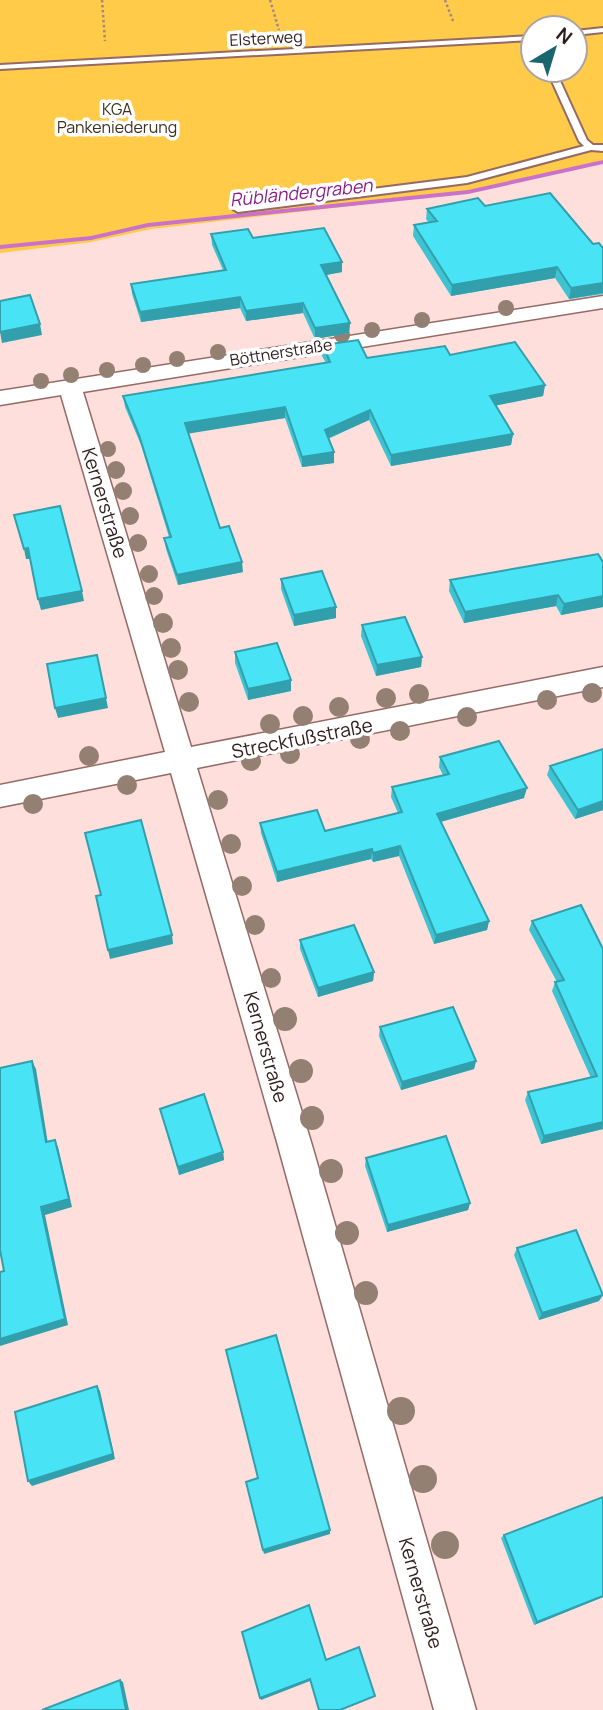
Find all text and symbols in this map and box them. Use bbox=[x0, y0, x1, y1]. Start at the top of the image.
north arrow bbox=[519, 14, 589, 84]
text: N bbox=[551, 21, 578, 50]
street label: Elsterweg bbox=[229, 25, 303, 51]
park label: KGA Pankeniederung bbox=[57, 98, 177, 138]
water label: Rübländergraben bbox=[229, 172, 375, 211]
street label: Böttnerstraße bbox=[228, 333, 334, 371]
street label: Kernerstraße bbox=[76, 445, 134, 561]
street label: Streckfußstraße bbox=[229, 712, 375, 764]
street label: Kernerstraße bbox=[238, 988, 294, 1106]
street label: Kernerstraße bbox=[393, 1534, 449, 1652]

